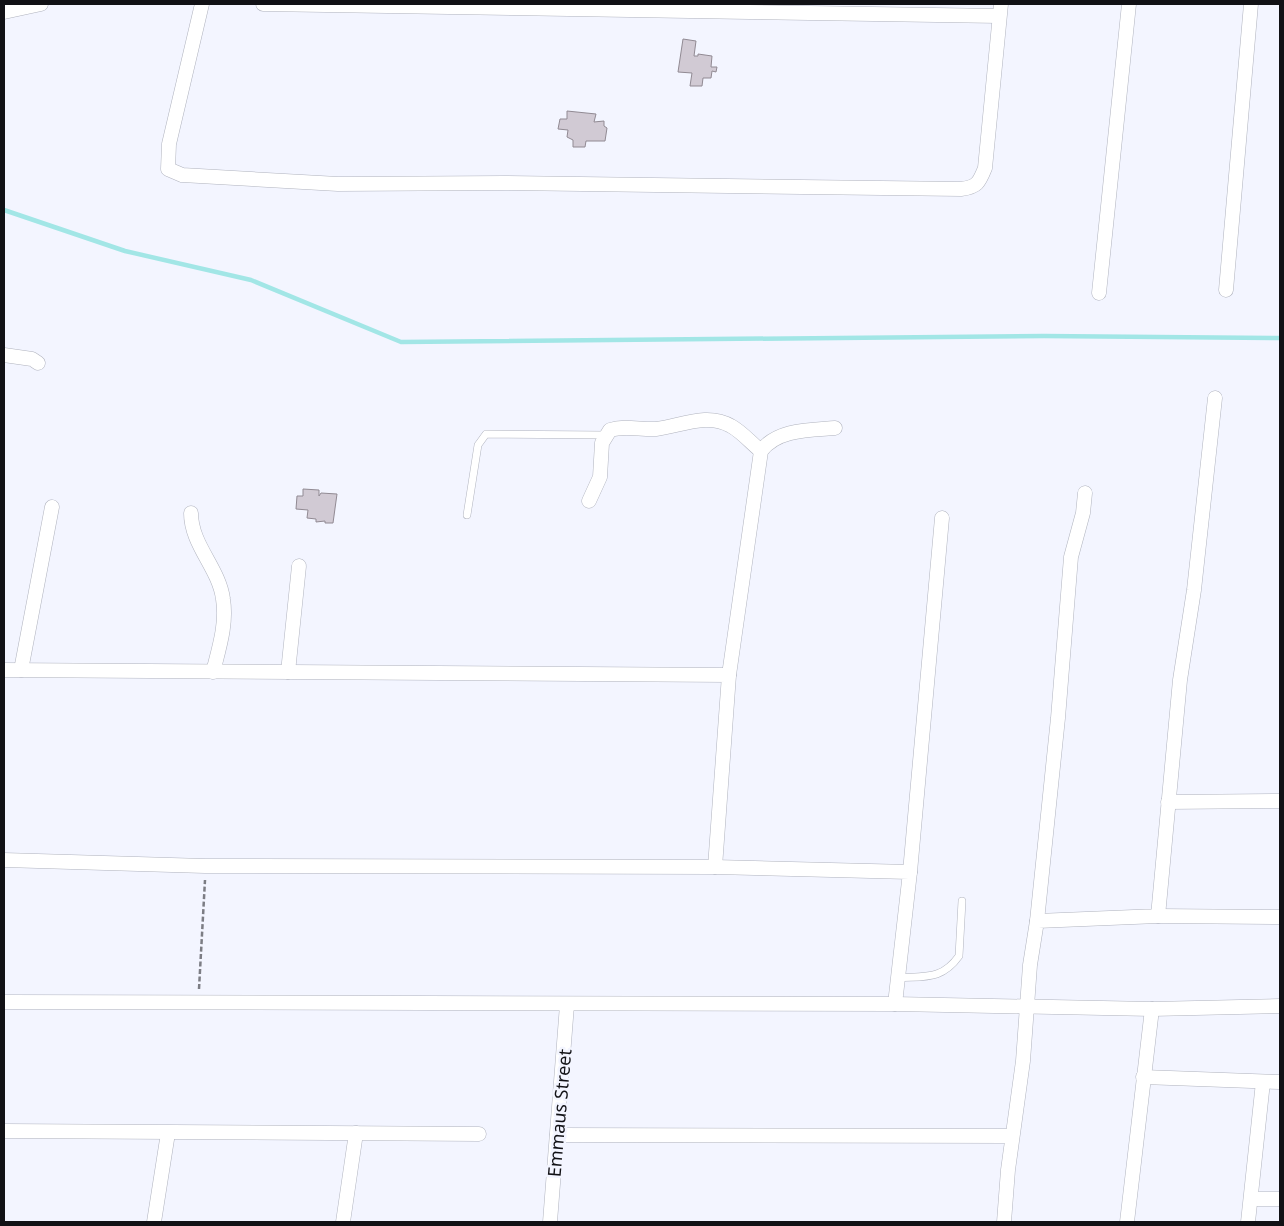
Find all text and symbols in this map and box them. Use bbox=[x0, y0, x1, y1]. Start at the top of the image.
street label: Emmaus Street bbox=[541, 1047, 577, 1178]

